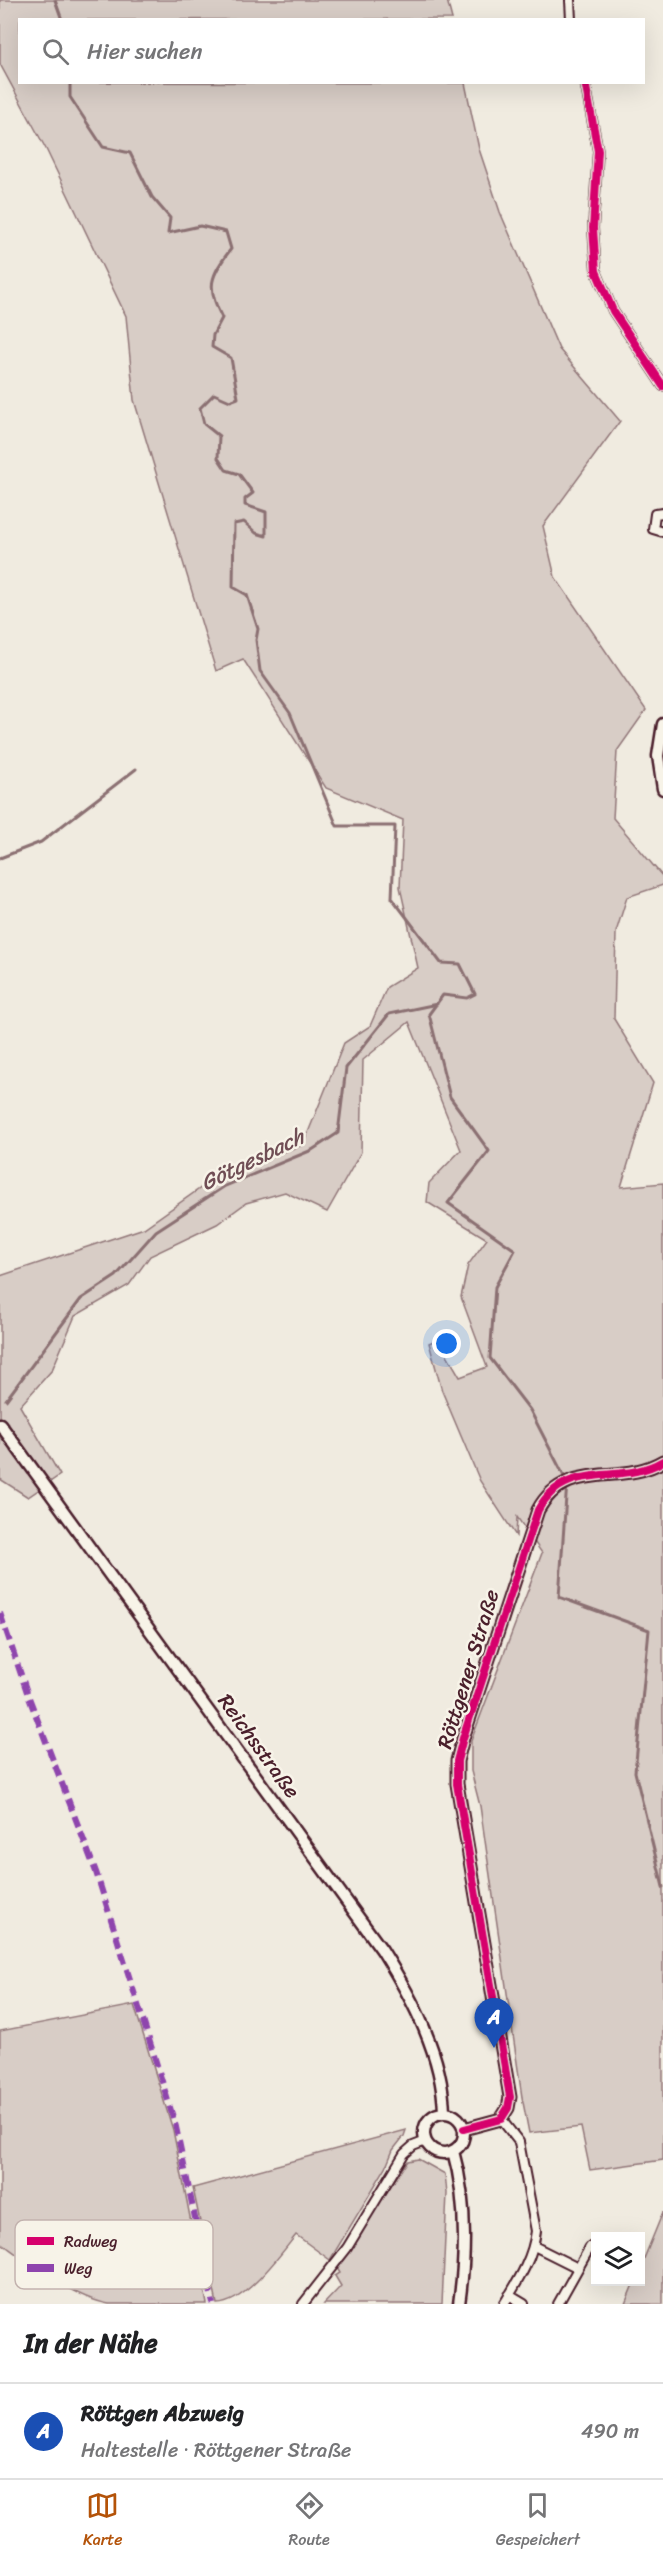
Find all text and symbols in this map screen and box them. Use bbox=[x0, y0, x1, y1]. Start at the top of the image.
search box bbox=[18, 18, 645, 84]
text: Hier suchen bbox=[87, 32, 202, 71]
icon: search bbox=[39, 35, 72, 68]
water label: Götgesbach bbox=[194, 1116, 313, 1201]
your location bbox=[432, 1329, 461, 1358]
street label: Röttgener Straße bbox=[426, 1584, 510, 1754]
street label: Reichsstraße bbox=[208, 1685, 311, 1807]
pin: A bbox=[474, 1998, 514, 2048]
legend bbox=[15, 2220, 213, 2289]
text: Radweg bbox=[64, 2227, 118, 2256]
map controls bbox=[591, 2232, 645, 2286]
button: layers bbox=[591, 2232, 645, 2286]
text: Weg bbox=[64, 2254, 93, 2283]
text: In der Nähe bbox=[24, 2320, 158, 2366]
text: Röttgen Abzweig bbox=[81, 2394, 244, 2433]
text: A bbox=[37, 2414, 50, 2449]
text: 490 m bbox=[581, 2414, 639, 2449]
text: Haltestelle · Röttgener Straße bbox=[81, 2433, 351, 2468]
tab: Karte bbox=[83, 2489, 123, 2554]
tab: Route bbox=[289, 2489, 330, 2554]
tab: Gespeichert bbox=[496, 2489, 580, 2554]

